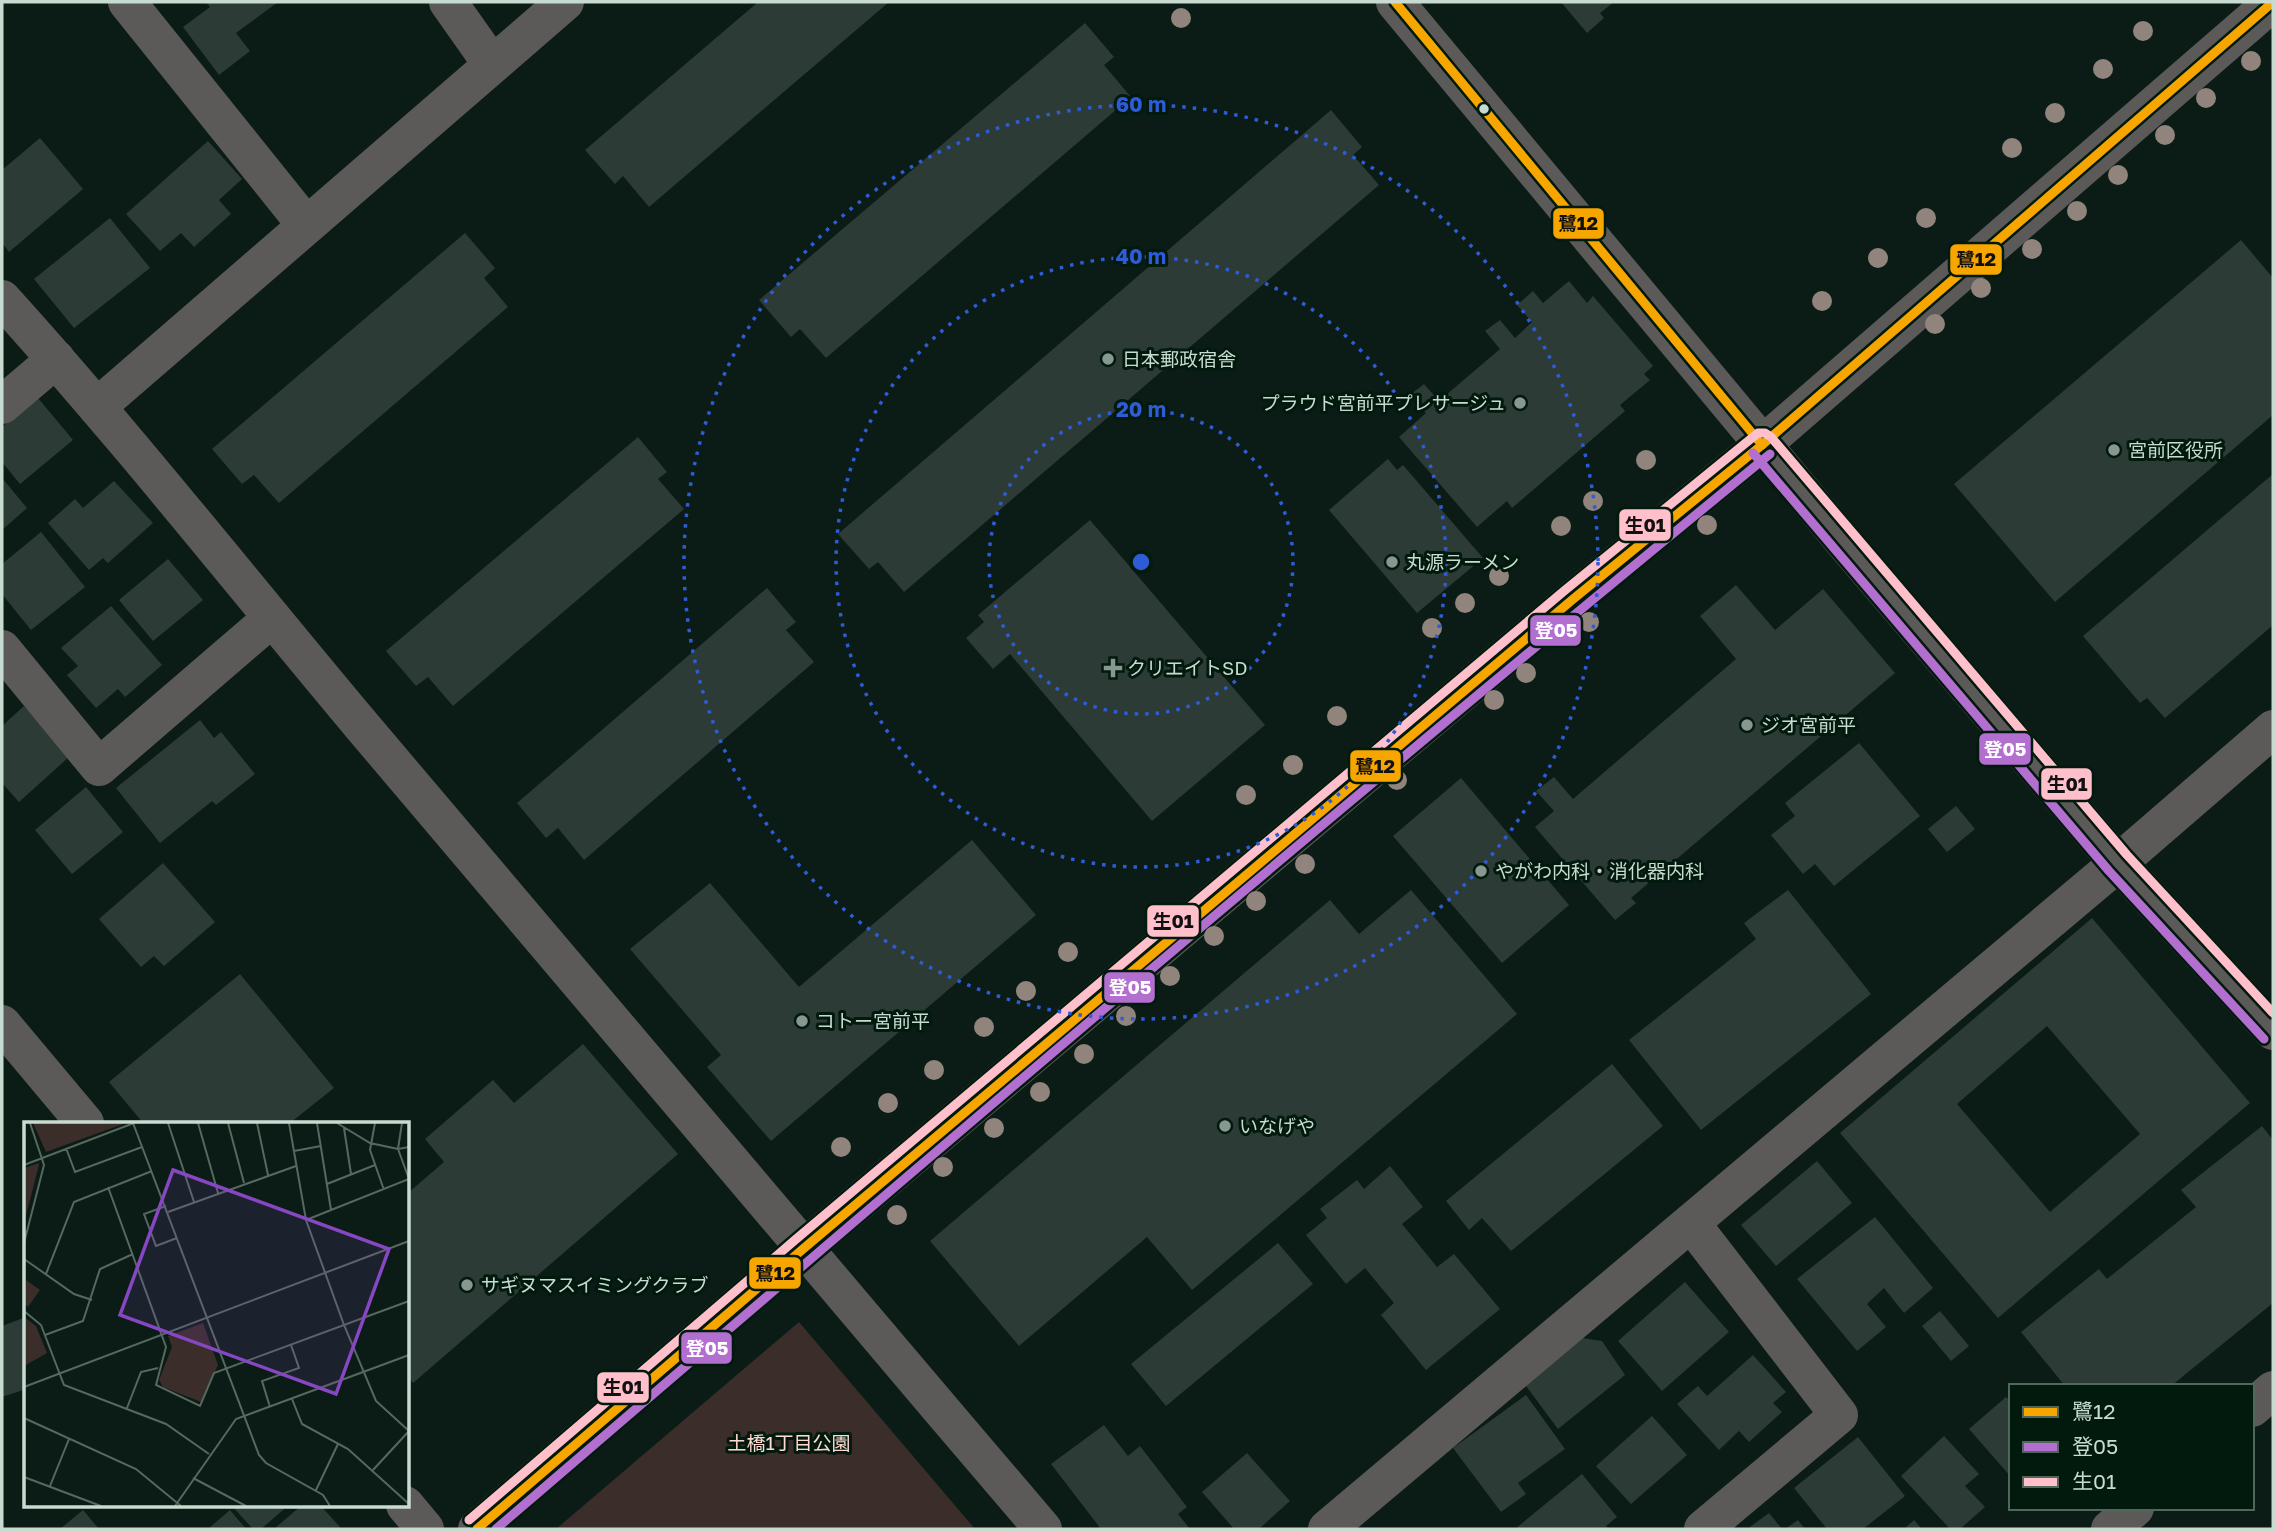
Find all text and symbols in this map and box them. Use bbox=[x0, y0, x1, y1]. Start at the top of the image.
text: 60 m bbox=[1116, 91, 1166, 117]
unlabelled marker bbox=[1477, 102, 1491, 116]
line badge: 鷺12 bbox=[1552, 207, 1605, 240]
text: 鷺12 bbox=[1558, 211, 1598, 234]
text: 40 m bbox=[1116, 243, 1166, 269]
line badge: 鷺12 bbox=[1949, 243, 2003, 276]
text: 鷺12 bbox=[1956, 247, 1996, 270]
place label: 日本郵政宿舎 bbox=[1122, 347, 1236, 370]
marker: 日本郵政宿舎 bbox=[1100, 351, 1116, 367]
place label: プラウド宮前平プレサージュ bbox=[1261, 391, 1506, 414]
marker: プラウド宮前平プレサージュ bbox=[1512, 395, 1528, 411]
text: 20 m bbox=[1116, 396, 1166, 422]
place label: 宮前区役所 bbox=[2128, 438, 2223, 461]
marker: 宮前区役所 bbox=[2106, 442, 2122, 458]
line badge: 生01 bbox=[1618, 508, 1672, 542]
text: 生01 bbox=[1624, 513, 1666, 536]
centre of rings bbox=[1129, 550, 1153, 574]
place label: 丸源ラーメン bbox=[1406, 550, 1519, 573]
marker: 丸源ラーメン bbox=[1384, 554, 1400, 570]
line badge: 登05 bbox=[1529, 614, 1582, 647]
text: 登05 bbox=[1535, 618, 1577, 641]
place label: クリエイトSD bbox=[1127, 656, 1247, 679]
marker: クリエイトSD bbox=[1105, 660, 1121, 676]
place label: ジオ宮前平 bbox=[1761, 713, 1856, 736]
marker: ジオ宮前平 bbox=[1739, 717, 1755, 733]
line badge: 登05 bbox=[1978, 732, 2032, 766]
text: 登05 bbox=[1984, 737, 2026, 760]
line badge: 鷺12 bbox=[1349, 749, 1402, 783]
text: 鷺12 bbox=[1355, 754, 1395, 777]
line badge: 生01 bbox=[2040, 767, 2093, 801]
text: 生01 bbox=[2046, 772, 2088, 795]
place label: やがわ内科・消化器内科 bbox=[1495, 859, 1704, 882]
marker: やがわ内科・消化器内科 bbox=[1473, 863, 1489, 879]
line badge: 生01 bbox=[1146, 904, 1200, 938]
text: 生01 bbox=[1152, 909, 1194, 932]
line badge: 登05 bbox=[1103, 971, 1156, 1004]
text: 登05 bbox=[1109, 975, 1151, 998]
place label: コトー宮前平 bbox=[816, 1009, 930, 1032]
marker: コトー宮前平 bbox=[794, 1013, 810, 1029]
place label: いなげや bbox=[1239, 1114, 1315, 1137]
marker: いなげや bbox=[1217, 1118, 1233, 1134]
inset map bbox=[24, 1122, 410, 1506]
line badge: 鷺12 bbox=[748, 1256, 802, 1290]
text: 鷺12 bbox=[755, 1261, 795, 1284]
place label: サギヌマスイミングクラブ bbox=[481, 1273, 709, 1296]
marker: サギヌマスイミングクラブ bbox=[459, 1277, 475, 1293]
line badge: 登05 bbox=[680, 1331, 733, 1365]
text: 登05 bbox=[686, 1336, 728, 1359]
line badge: 生01 bbox=[596, 1371, 650, 1404]
text: 生01 bbox=[602, 1375, 644, 1398]
legend bbox=[2009, 1384, 2254, 1510]
text: 鷺12 bbox=[2072, 1398, 2115, 1424]
park label: 土橋1丁目公園 bbox=[727, 1431, 851, 1454]
text: 登05 bbox=[2072, 1433, 2118, 1459]
text: 生01 bbox=[2072, 1468, 2116, 1494]

